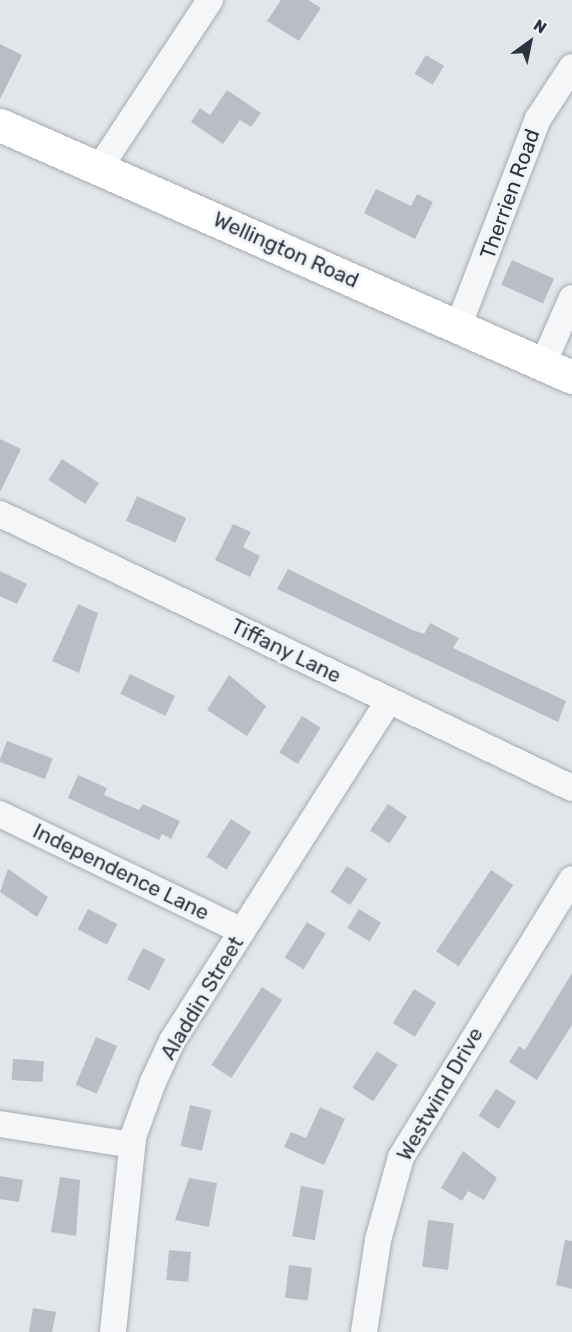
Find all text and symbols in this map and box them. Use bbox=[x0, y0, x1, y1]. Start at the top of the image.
north arrow bbox=[500, 12, 560, 72]
text: N bbox=[530, 15, 550, 38]
street label: Therrien Road bbox=[475, 125, 545, 263]
street label: Wellington Road bbox=[209, 207, 363, 293]
street label: Tiffany Lane bbox=[226, 613, 346, 689]
street label: Independence Lane bbox=[29, 818, 213, 926]
street label: Aladdin Street bbox=[155, 932, 249, 1064]
street label: Westwind Drive bbox=[392, 1023, 488, 1165]

